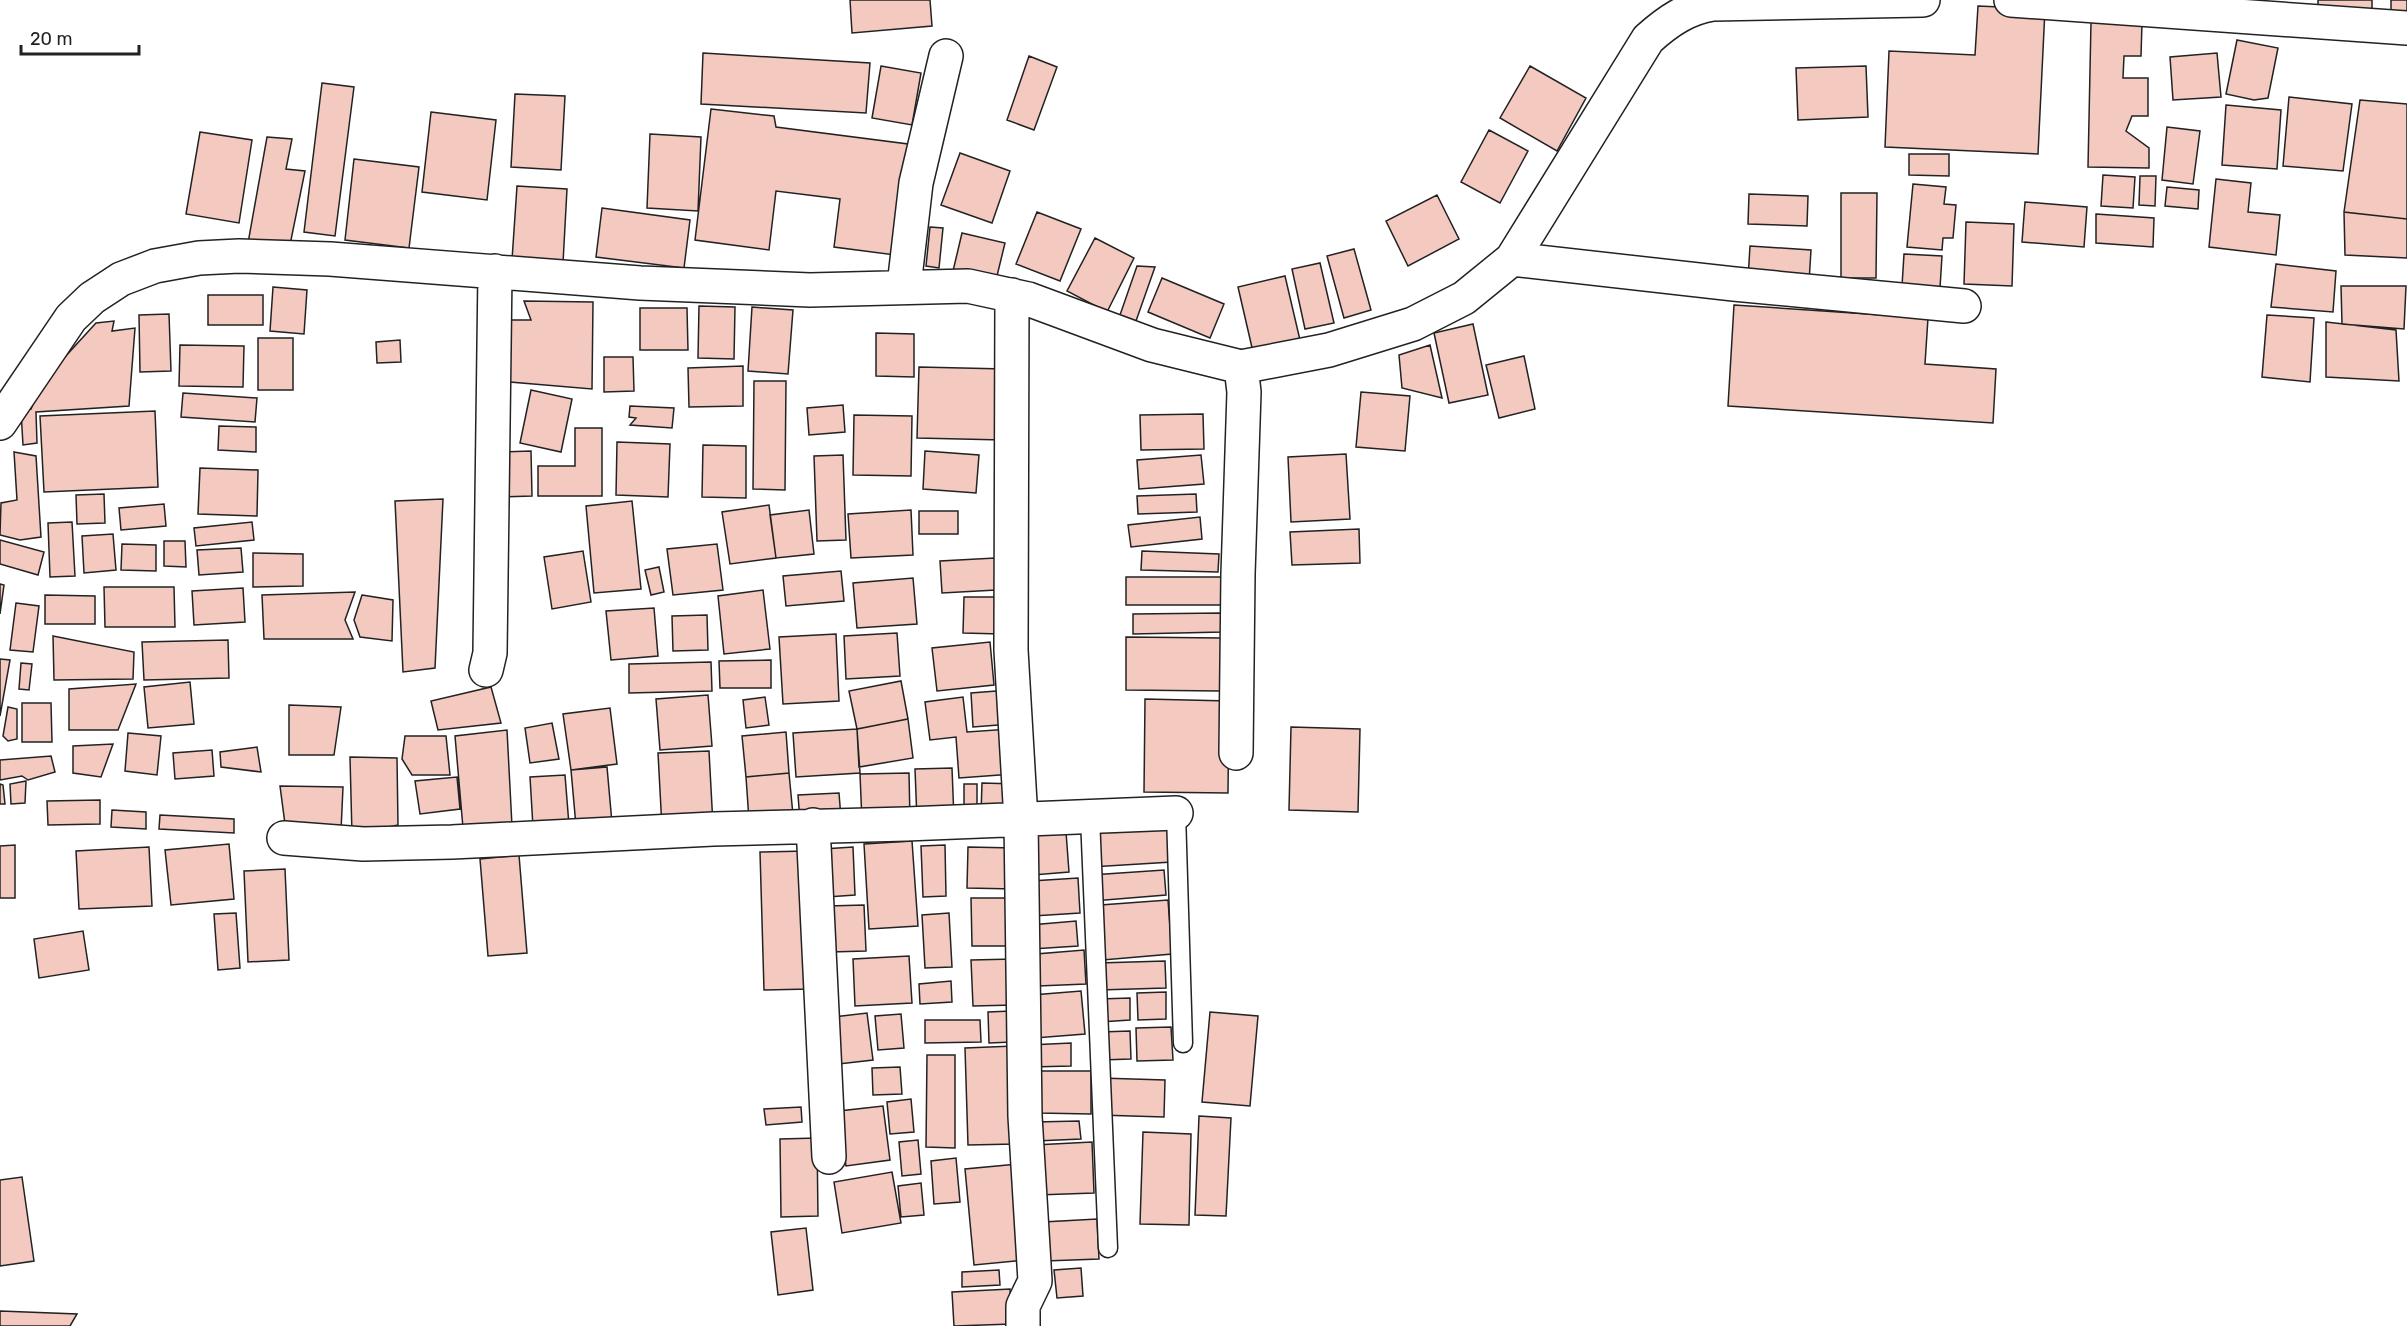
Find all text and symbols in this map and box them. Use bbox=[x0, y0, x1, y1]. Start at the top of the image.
scale bar bbox=[21, 18, 140, 56]
text: 20 m bbox=[30, 28, 72, 50]

